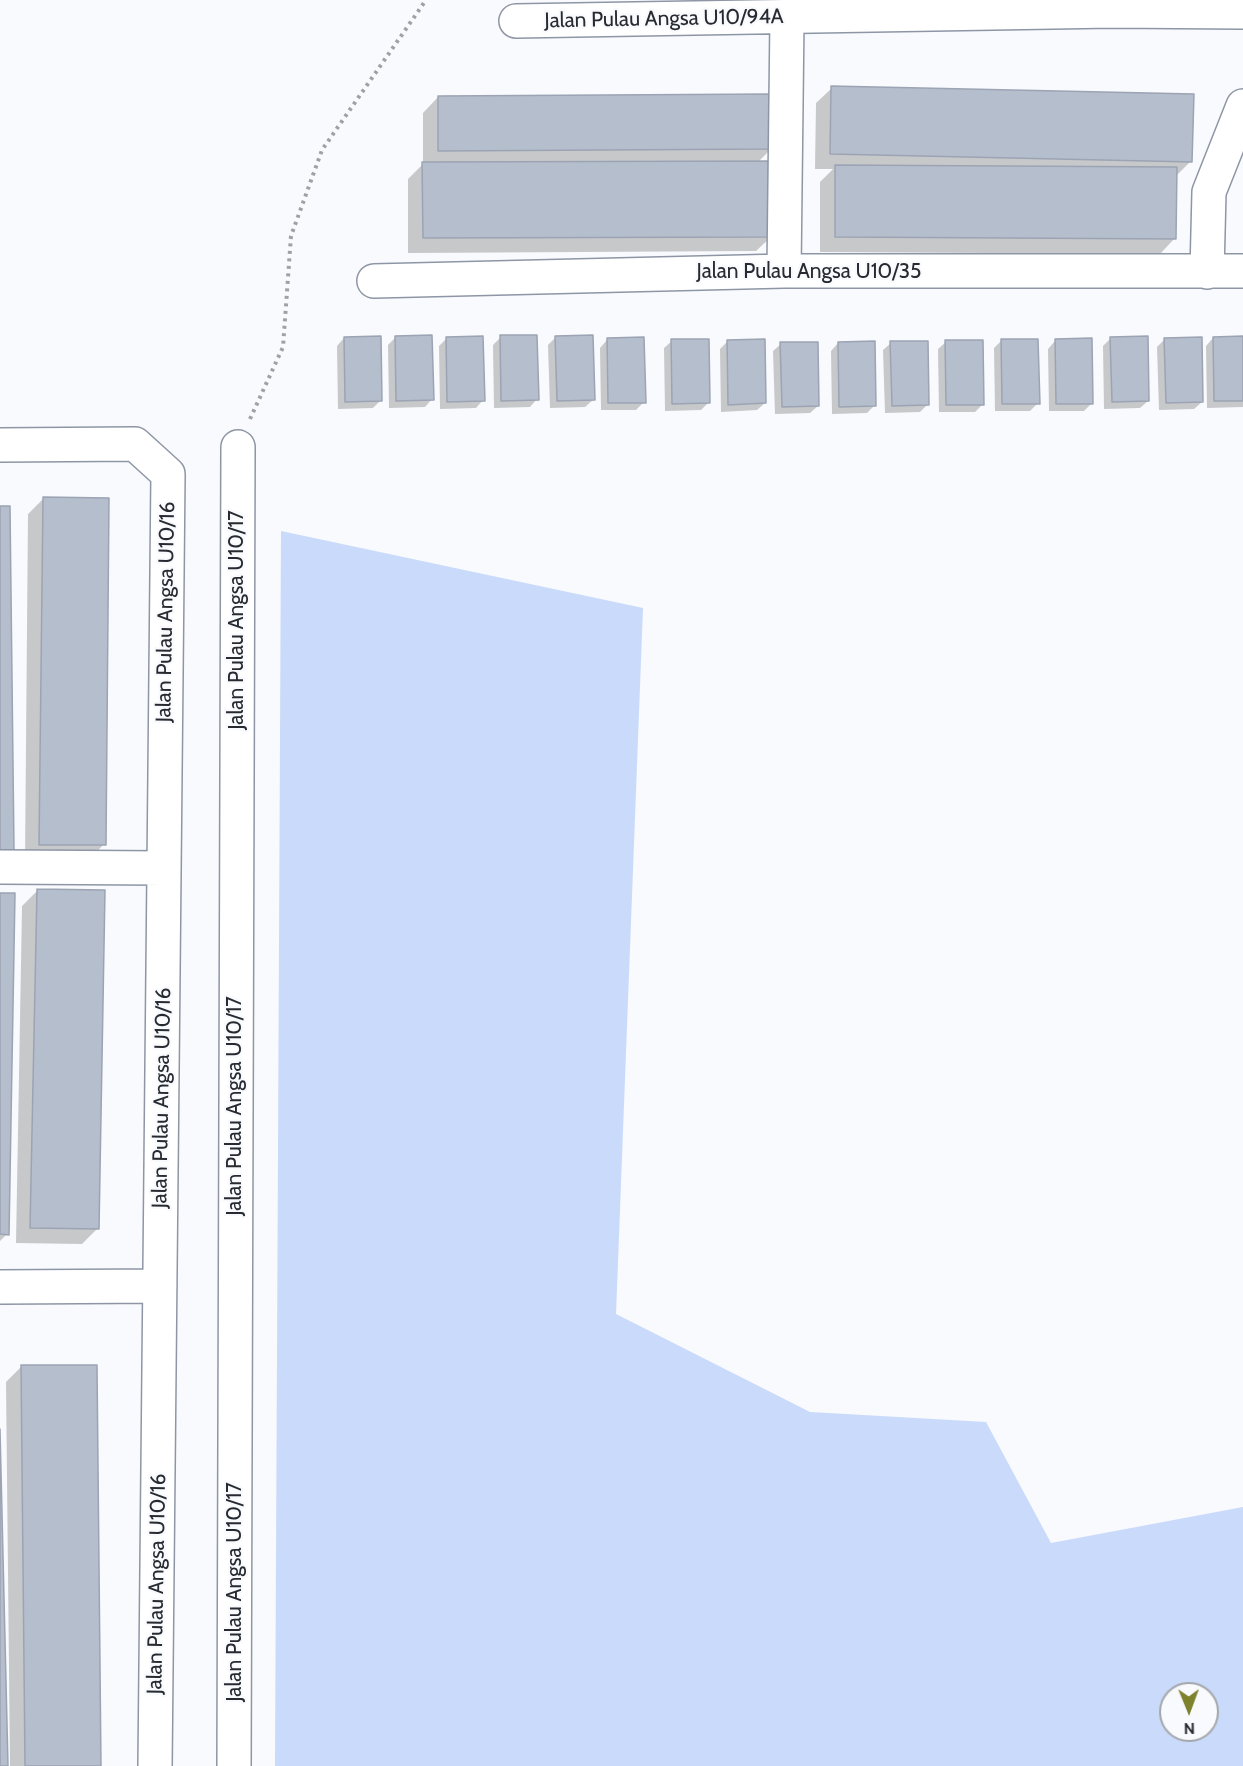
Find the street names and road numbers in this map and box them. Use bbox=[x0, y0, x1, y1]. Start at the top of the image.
street label: Jalan Pulau Angsa U10/94A bbox=[544, 4, 784, 34]
street label: Jalan Pulau Angsa U10/35 bbox=[697, 259, 921, 285]
street label: Jalan Pulau Angsa U10/16 bbox=[151, 501, 181, 723]
street label: Jalan Pulau Angsa U10/17 bbox=[224, 510, 250, 730]
street label: Jalan Pulau Angsa U10/16 bbox=[147, 987, 177, 1209]
street label: Jalan Pulau Angsa U10/17 bbox=[222, 996, 248, 1216]
street label: Jalan Pulau Angsa U10/16 bbox=[142, 1473, 172, 1695]
street label: Jalan Pulau Angsa U10/17 bbox=[222, 1482, 248, 1702]

